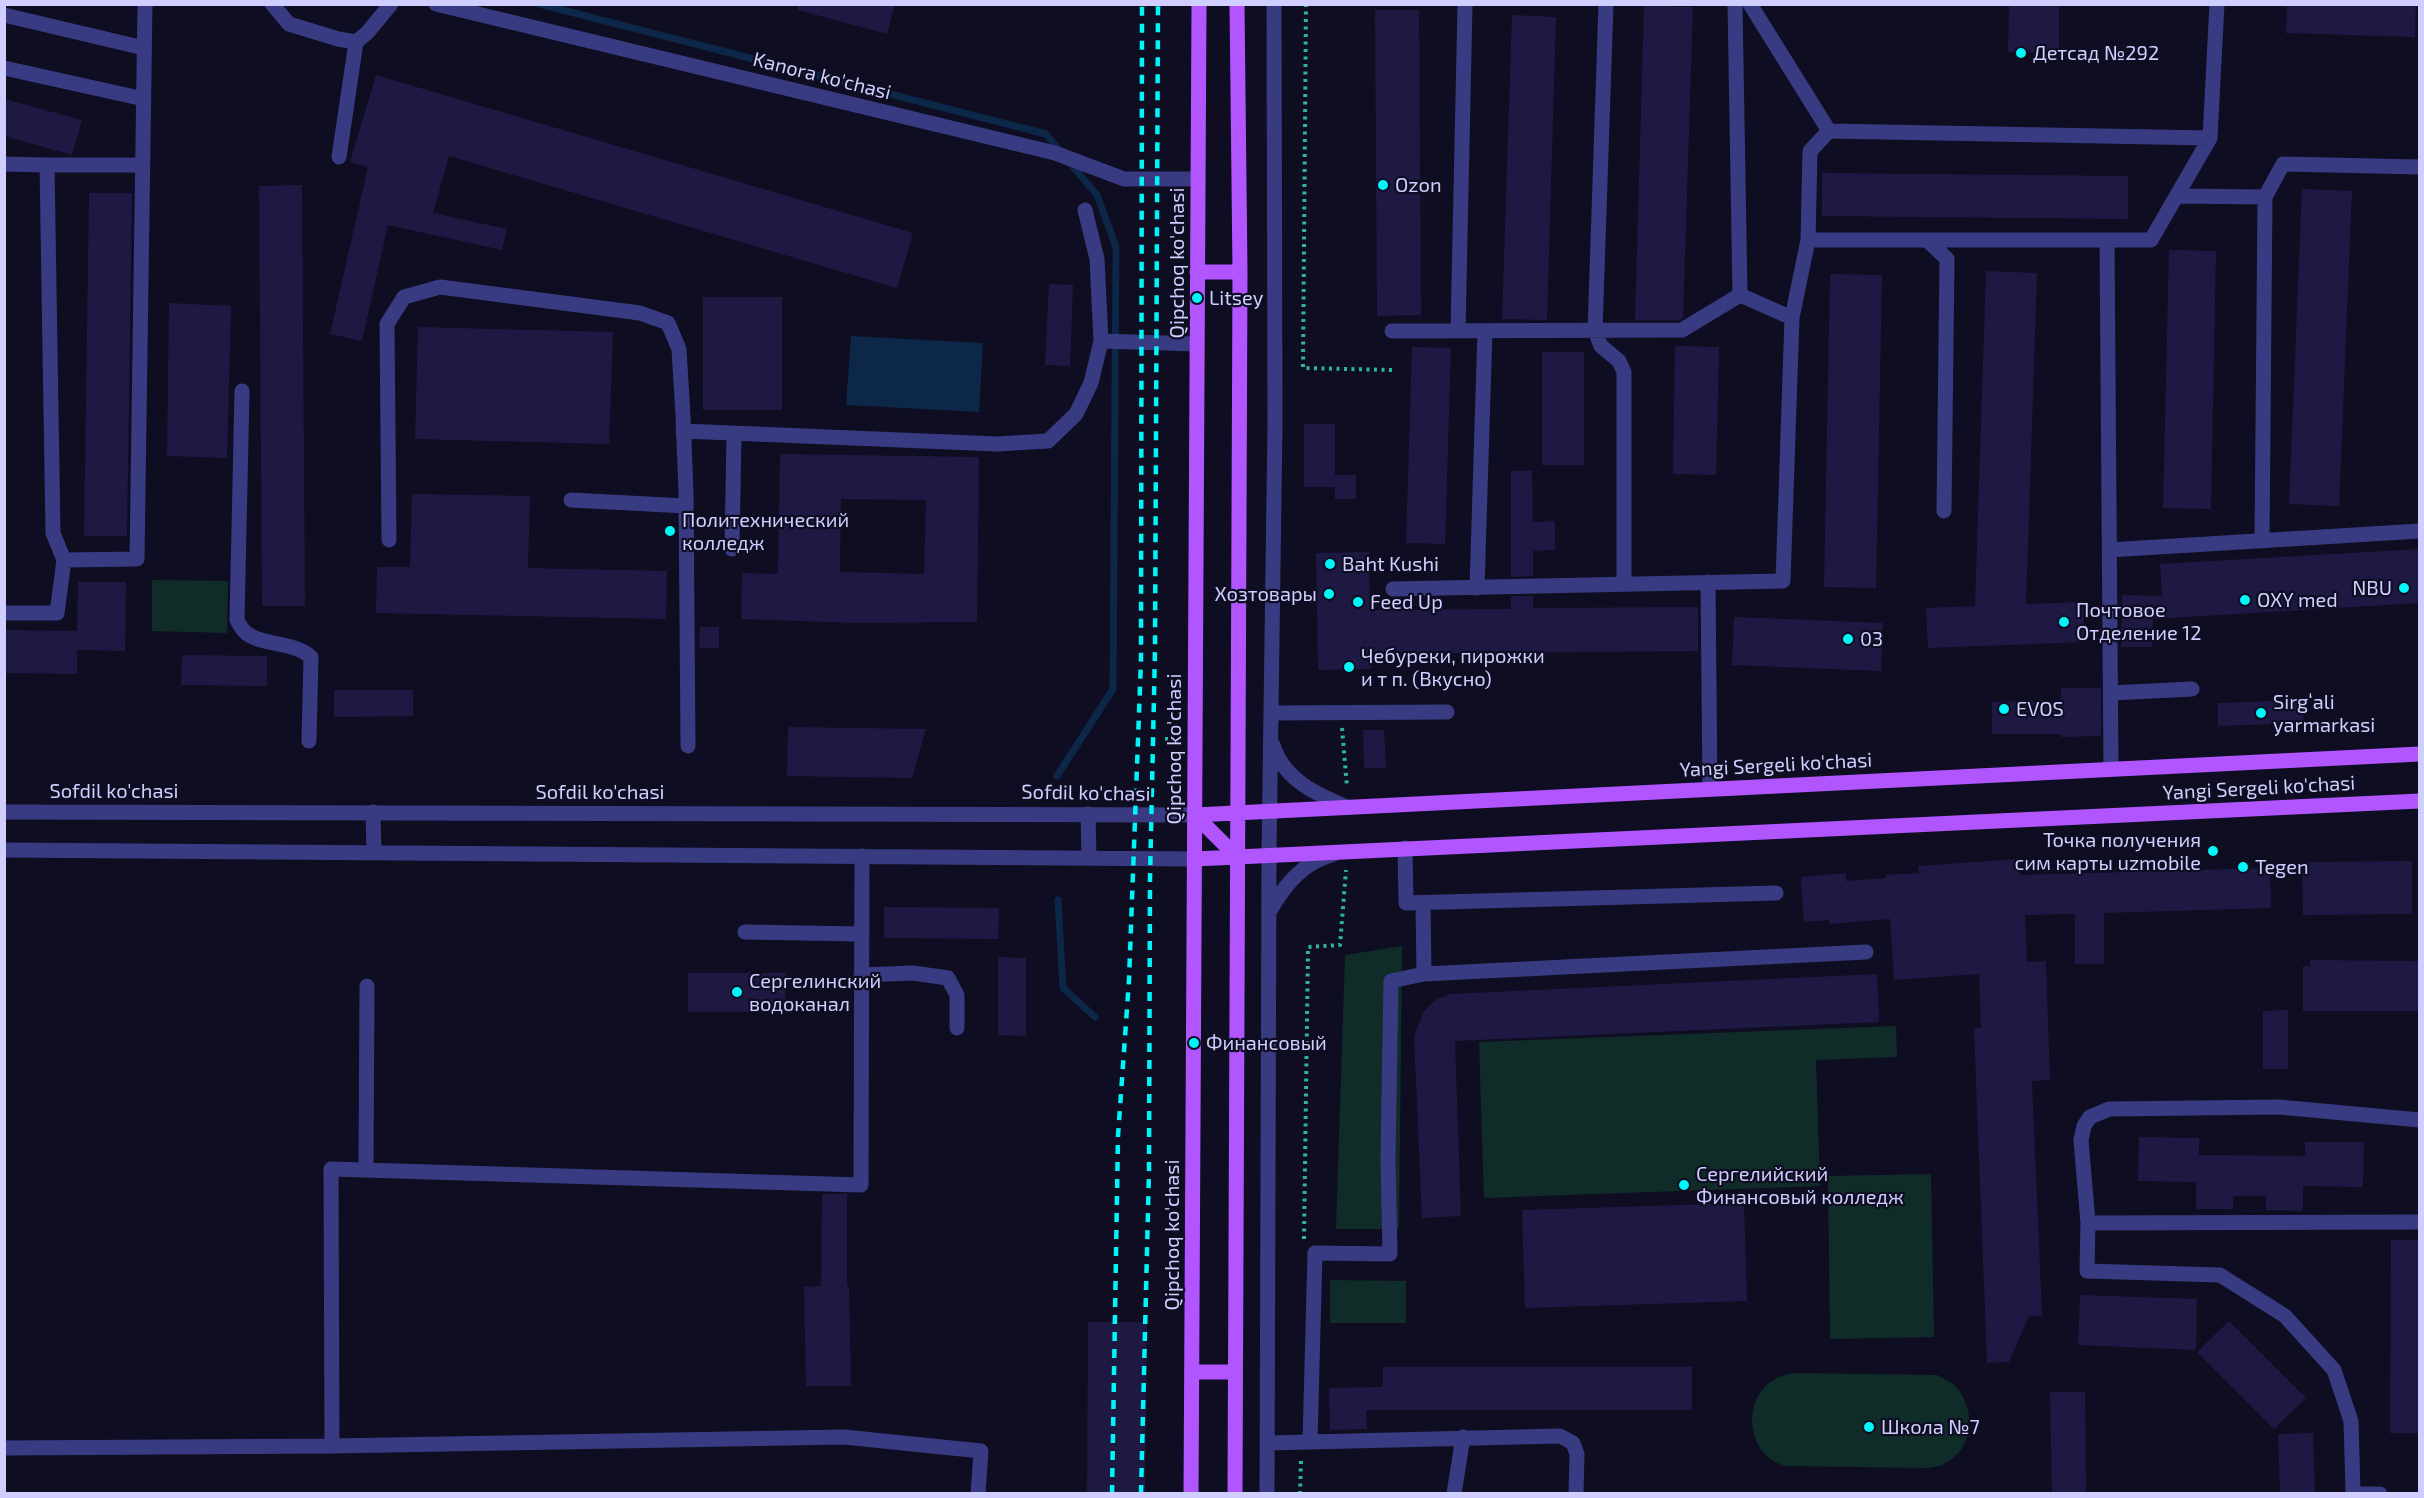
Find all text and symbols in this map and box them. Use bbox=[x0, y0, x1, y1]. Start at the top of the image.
place label: Детсад №292 bbox=[2033, 41, 2159, 65]
marker: Детсад №292 bbox=[2014, 46, 2028, 60]
street label: Kanora ko'chasi bbox=[750, 47, 894, 105]
place label: Ozon bbox=[1395, 173, 1442, 197]
marker: Ozon bbox=[1376, 178, 1390, 192]
street label: Qipchoq ko'chasi bbox=[1165, 188, 1189, 338]
place label: Litsey bbox=[1209, 286, 1263, 310]
marker: Litsey bbox=[1190, 291, 1204, 305]
place label: Политехнический колледж bbox=[682, 508, 849, 555]
marker: Политехнический колледж bbox=[663, 524, 677, 538]
place label: Baht Kushi bbox=[1342, 552, 1439, 576]
marker: Baht Kushi bbox=[1323, 557, 1337, 571]
place label: NBU bbox=[2352, 576, 2392, 600]
marker: NBU bbox=[2397, 581, 2411, 595]
place label: Хозтовары bbox=[1215, 582, 1317, 606]
marker: Хозтовары bbox=[1322, 587, 1336, 601]
place label: OXY med bbox=[2257, 588, 2338, 612]
place label: Feed Up bbox=[1370, 590, 1443, 614]
marker: OXY med bbox=[2238, 593, 2252, 607]
marker: Feed Up bbox=[1351, 595, 1365, 609]
place label: Почтовое Отделение 12 bbox=[2076, 598, 2201, 645]
marker: Почтовое Отделение 12 bbox=[2057, 615, 2071, 629]
place label: 03 bbox=[1860, 627, 1883, 651]
marker: 03 bbox=[1841, 632, 1855, 646]
place label: Чебуреки, пирожки и т п. (Вкусно) bbox=[1361, 644, 1545, 691]
marker: Чебуреки, пирожки и т п. (Вкусно) bbox=[1342, 660, 1356, 674]
street label: Qipchoq ko'chasi bbox=[1162, 674, 1186, 824]
place label: Sirgʻali yarmarkasi bbox=[2273, 690, 2375, 737]
place label: EVOS bbox=[2016, 697, 2064, 721]
marker: EVOS bbox=[1997, 702, 2011, 716]
marker: Sirgʻali yarmarkasi bbox=[2254, 706, 2268, 720]
street label: Yangi Sergeli ko'chasi bbox=[1679, 748, 1873, 782]
street label: Yangi Sergeli ko'chasi bbox=[2162, 771, 2356, 805]
street label: Sofdil ko'chasi bbox=[49, 779, 179, 803]
street label: Sofdil ko'chasi bbox=[535, 780, 665, 804]
street label: Sofdil ko'chasi bbox=[1021, 780, 1151, 806]
place label: Точка получения сим карты uzmobile bbox=[2014, 828, 2201, 875]
marker: Точка получения сим карты uzmobile bbox=[2206, 844, 2220, 858]
place label: Tegen bbox=[2255, 855, 2309, 879]
marker: Tegen bbox=[2236, 860, 2250, 874]
place label: Сергелинский водоканал bbox=[749, 969, 881, 1016]
marker: Сергелинский водоканал bbox=[730, 985, 744, 999]
place label: Финансовый bbox=[1206, 1031, 1327, 1055]
marker: Финансовый bbox=[1187, 1036, 1201, 1050]
street label: Qipchoq ko'chasi bbox=[1160, 1160, 1184, 1310]
place label: Сергелийский Финансовый колледж bbox=[1696, 1162, 1904, 1209]
marker: Сергелийский Финансовый колледж bbox=[1677, 1178, 1691, 1192]
place label: Школа №7 bbox=[1881, 1415, 1980, 1439]
marker: Школа №7 bbox=[1862, 1420, 1876, 1434]

